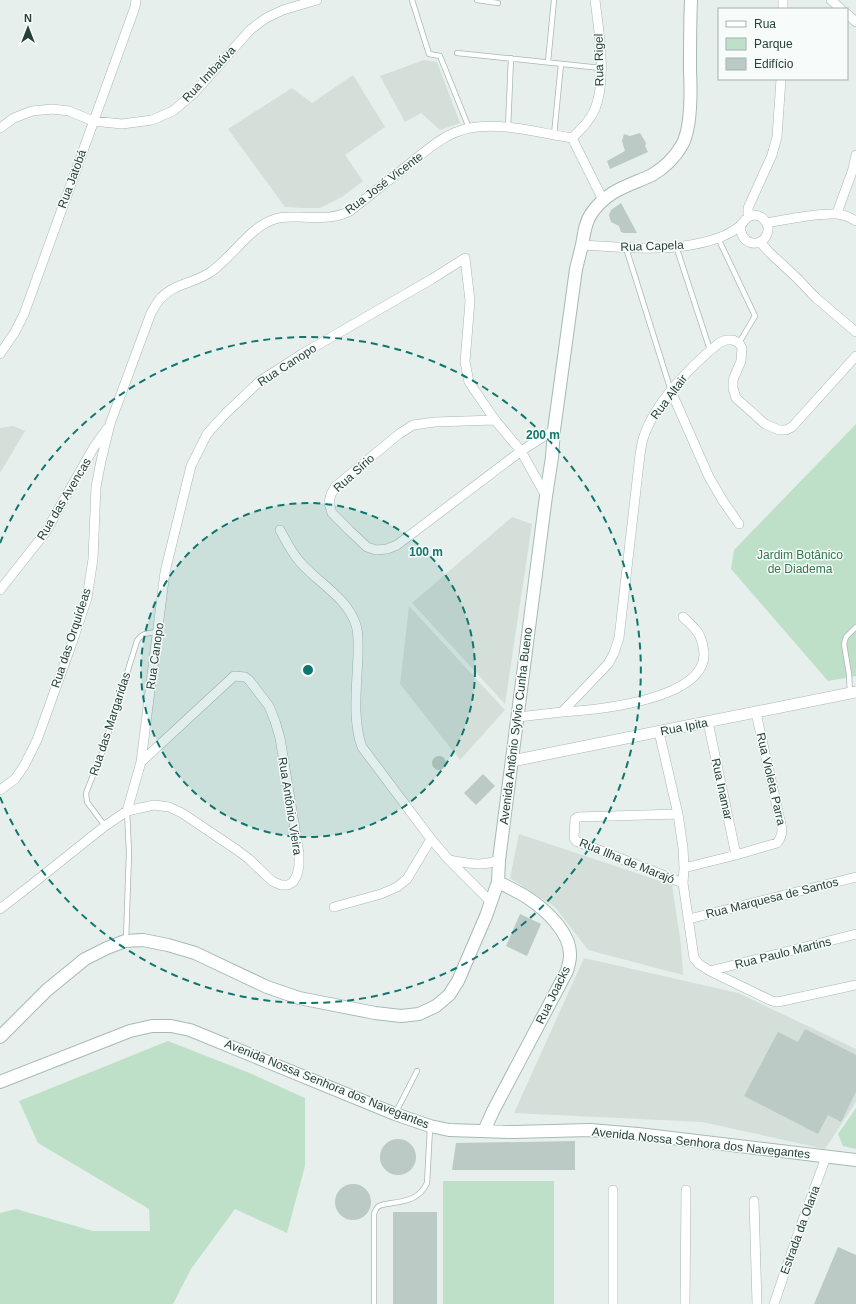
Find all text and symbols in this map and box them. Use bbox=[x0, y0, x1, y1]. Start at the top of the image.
north arrow bbox=[8, 8, 48, 48]
legend bbox=[718, 8, 848, 80]
text: N bbox=[24, 12, 32, 24]
text: Rua bbox=[754, 17, 776, 31]
street label: Rua Rigel bbox=[592, 34, 606, 86]
text: Parque bbox=[754, 37, 793, 51]
street label: Rua Imbaúva bbox=[180, 43, 239, 105]
text: Edifício bbox=[754, 57, 794, 71]
street label: Rua Jatobá bbox=[55, 147, 89, 210]
street label: Rua José Vicente bbox=[342, 149, 426, 217]
street label: Rua Capela bbox=[620, 238, 684, 254]
street label: Rua Canopo bbox=[255, 341, 319, 389]
street label: Rua Altair bbox=[648, 372, 690, 422]
text: 200 m bbox=[526, 428, 560, 442]
street label: Rua Sírio bbox=[331, 451, 378, 495]
street label: Rua das Avencas bbox=[34, 455, 94, 543]
text: 100 m bbox=[409, 545, 443, 559]
park label: Jardim Botânico de Diadema bbox=[757, 548, 843, 576]
street label: Rua das Orquídeas bbox=[48, 586, 94, 690]
street label: Rua Canopo bbox=[143, 621, 167, 690]
street label: Avenida Antônio Sylvio Cunha Bueno bbox=[497, 626, 535, 825]
centre of rings bbox=[301, 663, 315, 677]
street label: Rua das Margaridas bbox=[87, 670, 133, 778]
street label: Rua Ipita bbox=[659, 715, 709, 738]
street label: Rua Violeta Parra bbox=[754, 731, 789, 827]
street label: Rua Antônio Vieira bbox=[275, 756, 305, 856]
street label: Rua Inamar bbox=[709, 757, 735, 821]
street label: Rua Ilha de Marajó bbox=[577, 836, 677, 887]
street label: Rua Marquesa de Santos bbox=[704, 875, 840, 921]
street label: Rua Paulo Martins bbox=[733, 934, 833, 972]
street label: Rua Joacks bbox=[533, 964, 573, 1026]
street label: Avenida Nossa Senhora dos Navegantes bbox=[223, 1036, 431, 1132]
street label: Avenida Nossa Senhora dos Navegantes bbox=[591, 1125, 811, 1161]
street label: Estrada da Olaria bbox=[777, 1183, 823, 1276]

